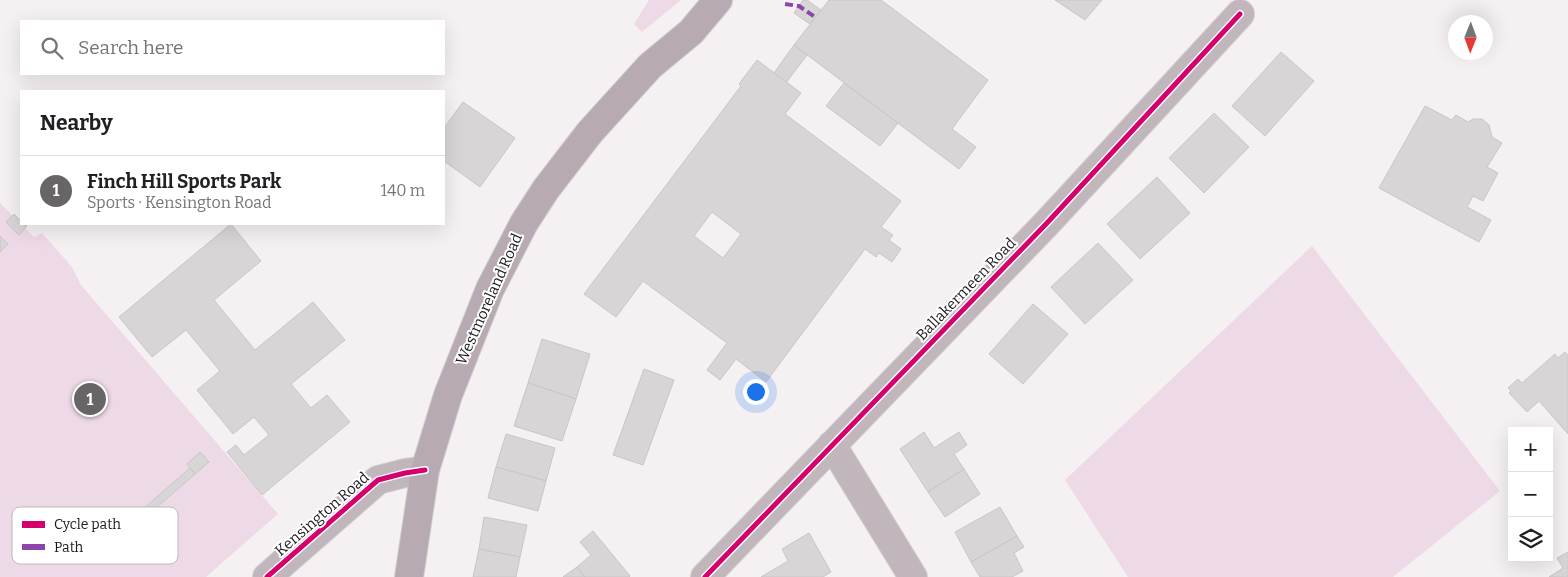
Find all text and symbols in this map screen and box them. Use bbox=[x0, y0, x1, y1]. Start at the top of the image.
north arrow bbox=[1448, 15, 1493, 60]
search box bbox=[20, 20, 445, 75]
icon: search bbox=[38, 34, 66, 62]
text: Search here bbox=[78, 36, 183, 59]
text: Nearby bbox=[40, 110, 113, 136]
text: Finch Hill Sports Park bbox=[87, 170, 281, 193]
text: 1 bbox=[53, 181, 59, 200]
text: 140 m bbox=[380, 181, 425, 200]
text: Sports · Kensington Road bbox=[87, 193, 272, 212]
street label: Westmoreland Road bbox=[452, 231, 526, 367]
street label: Ballakermeen Road bbox=[913, 234, 1020, 344]
your location bbox=[743, 379, 769, 405]
pin: 1 bbox=[74, 380, 106, 418]
map controls bbox=[1508, 427, 1553, 562]
button: + bbox=[1508, 427, 1553, 472]
street label: Kensington Road bbox=[271, 468, 373, 560]
button: − bbox=[1508, 472, 1553, 517]
legend bbox=[12, 507, 178, 564]
text: Cycle path bbox=[54, 516, 121, 533]
button: layers bbox=[1508, 517, 1553, 562]
text: Path bbox=[54, 539, 84, 556]

